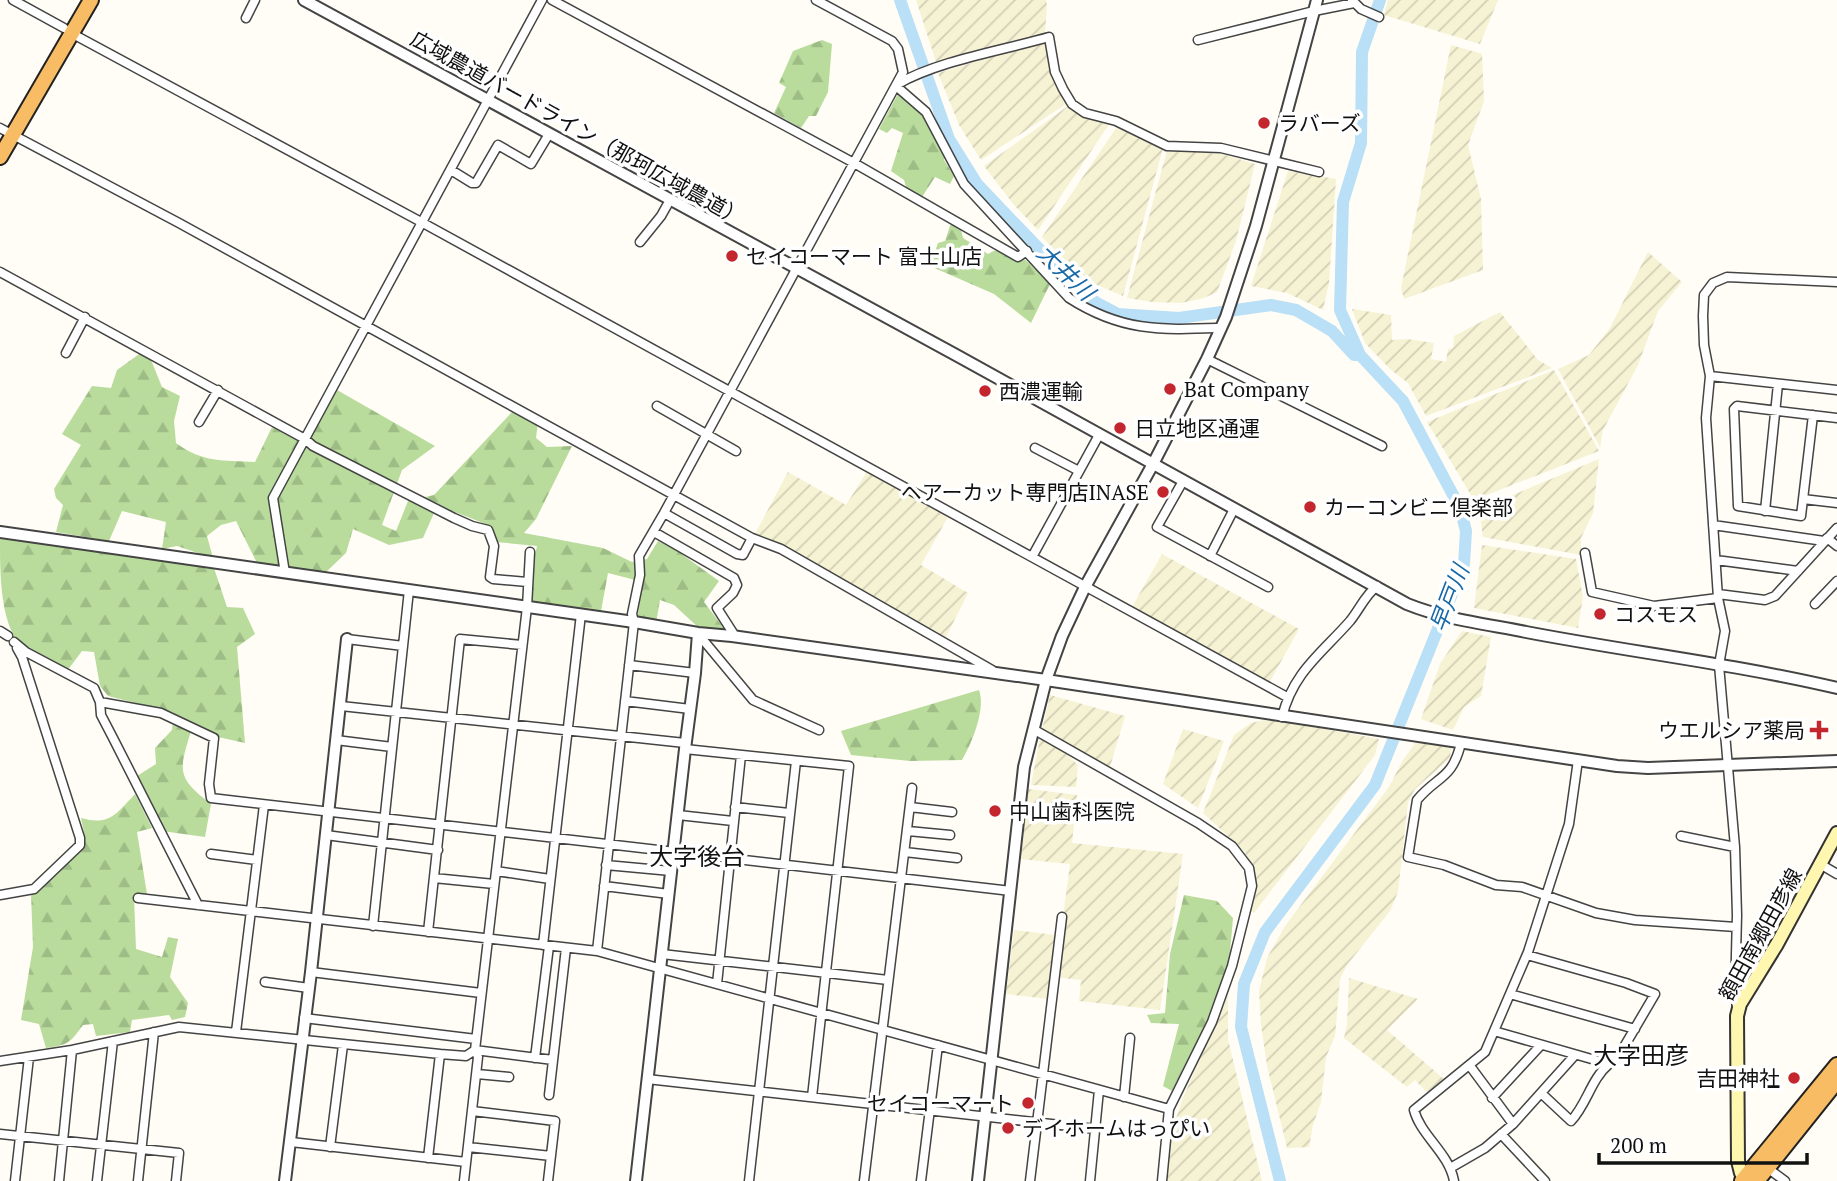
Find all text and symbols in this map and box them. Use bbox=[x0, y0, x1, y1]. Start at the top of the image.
street label: 広域農道バードライン（那珂広域農道） bbox=[406, 24, 750, 232]
place label: ラバーズ bbox=[1278, 109, 1361, 137]
marker: ラバーズ bbox=[1256, 115, 1272, 131]
water label: 大井川 bbox=[1030, 237, 1104, 309]
place label: セイコーマート 富士山店 bbox=[746, 242, 982, 270]
marker: セイコーマート 富士山店 bbox=[724, 248, 740, 264]
place label: Bat Company bbox=[1184, 375, 1309, 403]
place label: 西濃運輸 bbox=[999, 377, 1083, 405]
marker: Bat Company bbox=[1162, 381, 1178, 397]
marker: 西濃運輸 bbox=[977, 383, 993, 399]
place label: 日立地区通運 bbox=[1134, 414, 1260, 442]
marker: 日立地区通運 bbox=[1112, 420, 1128, 436]
place label: ヘアーカット専門店INASE bbox=[901, 478, 1149, 506]
marker: ヘアーカット専門店INASE bbox=[1155, 484, 1171, 500]
place label: カーコンビニ倶楽部 bbox=[1324, 493, 1513, 521]
marker: カーコンビニ倶楽部 bbox=[1302, 499, 1318, 515]
water label: 早戸川 bbox=[1422, 557, 1477, 636]
place label: コスモス bbox=[1614, 600, 1698, 628]
marker: コスモス bbox=[1592, 606, 1608, 622]
place label: ウエルシア薬局 bbox=[1658, 716, 1805, 744]
marker: ウエルシア薬局 bbox=[1811, 722, 1827, 738]
place label: 中山歯科医院 bbox=[1009, 797, 1135, 825]
marker: 中山歯科医院 bbox=[987, 803, 1003, 819]
district label: 大字後台 bbox=[649, 840, 745, 872]
street label: 額田南郷田彦線 bbox=[1712, 863, 1808, 1005]
district label: 大字田彦 bbox=[1593, 1039, 1689, 1071]
place label: 吉田神社 bbox=[1696, 1064, 1780, 1092]
marker: 吉田神社 bbox=[1786, 1070, 1802, 1086]
place label: セイコーマート bbox=[867, 1089, 1014, 1117]
marker: セイコーマート bbox=[1020, 1095, 1036, 1111]
place label: デイホームはっぴい bbox=[1022, 1114, 1210, 1142]
marker: デイホームはっぴい bbox=[1000, 1120, 1016, 1136]
scale bar bbox=[1599, 1122, 1807, 1166]
text: 200 m bbox=[1610, 1131, 1667, 1159]

